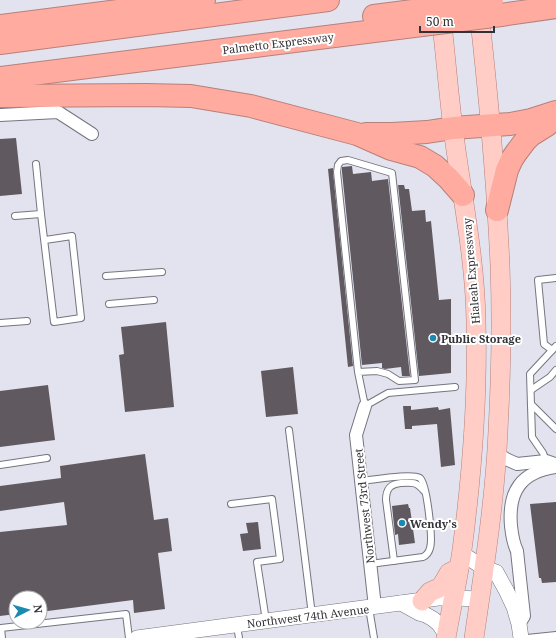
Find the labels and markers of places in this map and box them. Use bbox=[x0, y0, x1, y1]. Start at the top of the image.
place label: Public Storage bbox=[441, 331, 521, 346]
marker: Public Storage bbox=[428, 333, 438, 343]
place label: Wendy's bbox=[410, 516, 457, 531]
marker: Wendy's bbox=[397, 518, 407, 528]

